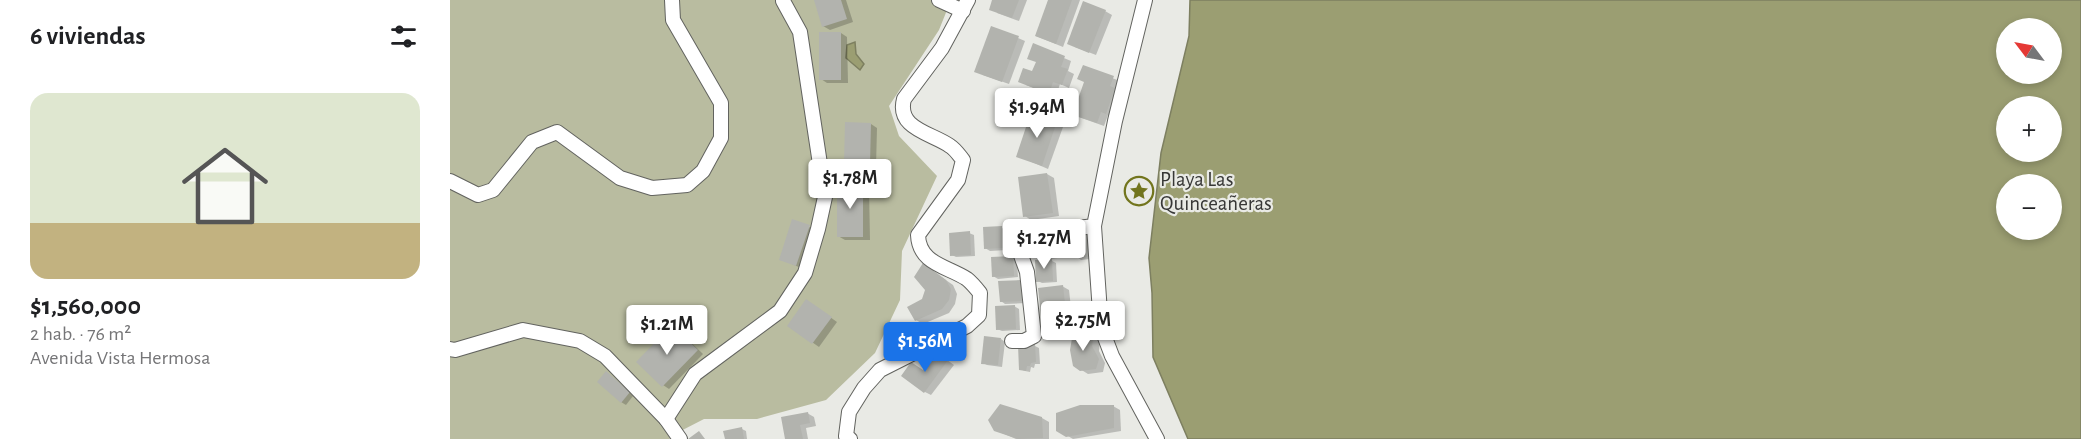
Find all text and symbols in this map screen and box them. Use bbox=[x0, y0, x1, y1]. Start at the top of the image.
north arrow bbox=[1996, 18, 2062, 84]
map controls bbox=[1996, 18, 2062, 240]
icon: filters bbox=[387, 20, 420, 53]
text: 6 viviendas bbox=[30, 23, 145, 49]
pin: $1.94M bbox=[988, 88, 1086, 139]
button: + bbox=[1996, 96, 2062, 162]
text: $1.94M bbox=[1009, 97, 1065, 117]
icon: home bbox=[171, 132, 279, 240]
pin: $1.78M bbox=[801, 159, 899, 210]
text: $1.78M bbox=[822, 168, 878, 188]
place label: Playa Las Quinceañeras bbox=[1160, 169, 1272, 214]
button: − bbox=[1996, 174, 2062, 240]
place icon: Playa Las Quinceañeras bbox=[1123, 175, 1155, 207]
pin: $1.27M bbox=[995, 219, 1093, 270]
text: $1.27M bbox=[1017, 228, 1071, 248]
text: $1,560,000 bbox=[30, 293, 141, 319]
pin: $2.75M bbox=[1034, 301, 1132, 352]
pin: $1.21M bbox=[618, 305, 716, 356]
text: $2.75M bbox=[1055, 310, 1111, 330]
text: $1.21M bbox=[640, 314, 694, 334]
pin: $1.56M bbox=[876, 322, 974, 373]
text: 2 hab. · 76 m² bbox=[30, 324, 131, 344]
text: $1.56M bbox=[897, 331, 953, 351]
text: Avenida Vista Hermosa bbox=[30, 348, 211, 368]

